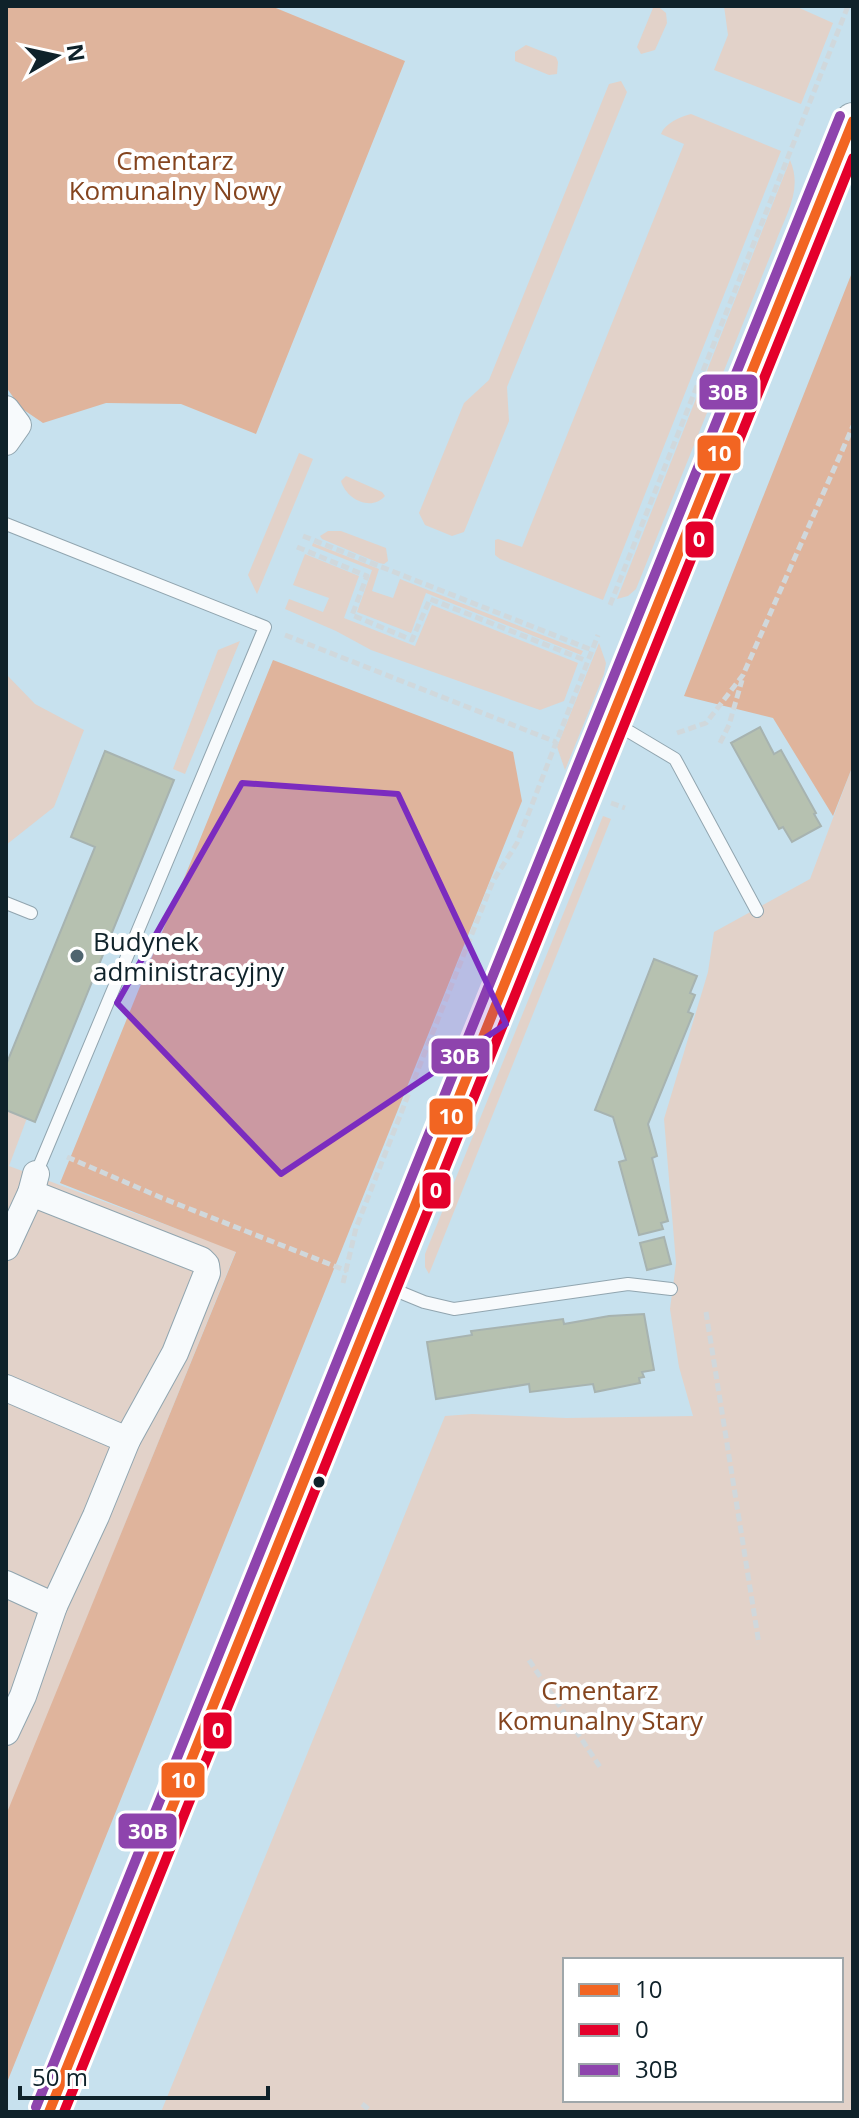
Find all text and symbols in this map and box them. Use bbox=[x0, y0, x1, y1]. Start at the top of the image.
north arrow bbox=[16, 16, 96, 96]
text: N bbox=[61, 42, 93, 64]
park label: Cmentarz Komunalny Nowy bbox=[69, 142, 282, 208]
line badge: 30B bbox=[698, 373, 759, 411]
text: 30B bbox=[708, 376, 748, 406]
line badge: 10 bbox=[696, 434, 742, 472]
text: 10 bbox=[706, 437, 732, 467]
line badge: 0 bbox=[684, 520, 715, 559]
text: 0 bbox=[693, 523, 705, 553]
place label: Budynek administracyjny bbox=[93, 923, 285, 989]
marker: Budynek administracyjny bbox=[68, 947, 86, 965]
line badge: 30B bbox=[430, 1037, 491, 1075]
text: 30B bbox=[440, 1040, 480, 1070]
line badge: 10 bbox=[428, 1097, 474, 1136]
text: 10 bbox=[438, 1100, 464, 1130]
line badge: 0 bbox=[421, 1171, 452, 1210]
text: 0 bbox=[430, 1174, 442, 1204]
unlabelled marker bbox=[311, 1474, 327, 1490]
park label: Cmentarz Komunalny Stary bbox=[497, 1672, 704, 1738]
line badge: 0 bbox=[202, 1711, 233, 1750]
text: 0 bbox=[212, 1714, 224, 1744]
line badge: 10 bbox=[160, 1761, 206, 1799]
text: 10 bbox=[170, 1764, 196, 1794]
line badge: 30B bbox=[117, 1812, 178, 1850]
text: 30B bbox=[128, 1815, 168, 1845]
legend bbox=[563, 1958, 843, 2102]
text: 10 bbox=[635, 1972, 662, 2005]
text: 0 bbox=[635, 2012, 649, 2045]
scale bar bbox=[20, 2050, 268, 2100]
text: 30B bbox=[635, 2052, 678, 2085]
text: 50 m bbox=[32, 2060, 88, 2093]

